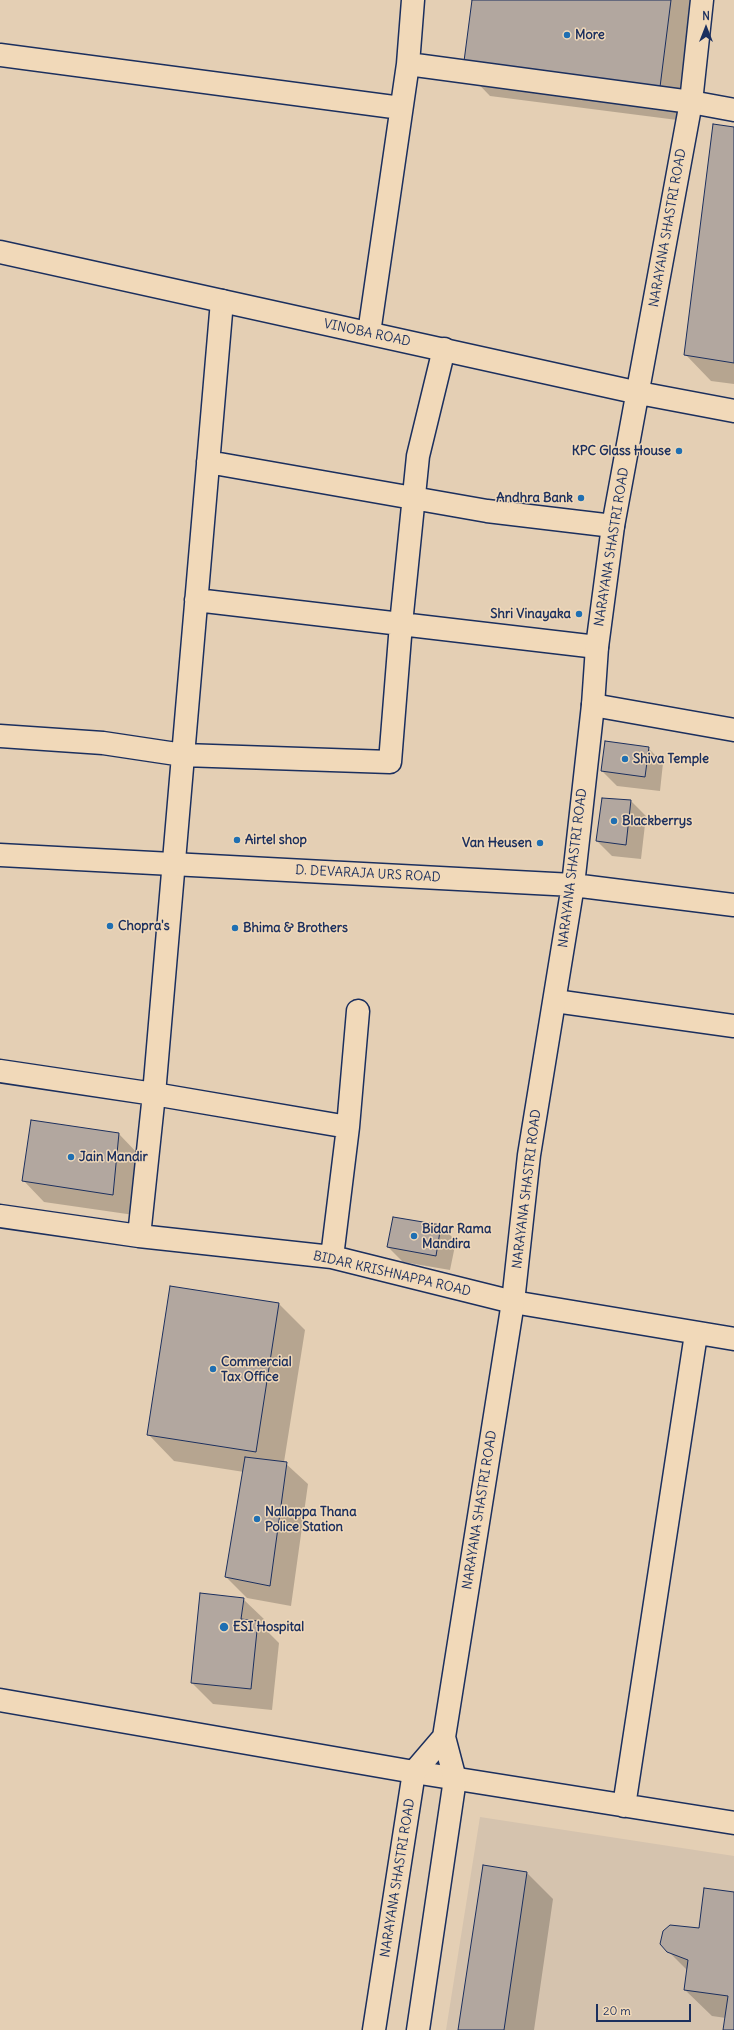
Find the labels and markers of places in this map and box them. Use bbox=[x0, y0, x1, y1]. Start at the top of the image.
place label: More bbox=[575, 27, 605, 43]
marker: More bbox=[562, 30, 572, 40]
place label: KPC Glass House bbox=[572, 443, 671, 459]
marker: KPC Glass House bbox=[674, 446, 684, 456]
place label: Andhra Bank bbox=[496, 490, 573, 506]
marker: Andhra Bank bbox=[576, 493, 586, 503]
place label: Shri Vinayaka bbox=[490, 606, 571, 622]
marker: Shri Vinayaka bbox=[574, 609, 584, 619]
place label: Shiva Temple bbox=[633, 751, 709, 767]
marker: Shiva Temple bbox=[620, 754, 630, 764]
place label: Blackberrys bbox=[622, 813, 692, 829]
marker: Blackberrys bbox=[609, 816, 619, 826]
place label: Airtel shop bbox=[245, 832, 307, 848]
marker: Airtel shop bbox=[232, 835, 242, 845]
place label: Van Heusen bbox=[462, 835, 532, 851]
marker: Van Heusen bbox=[535, 838, 545, 848]
place label: Chopra's bbox=[118, 918, 170, 934]
place label: Bhima & Brothers bbox=[243, 920, 348, 936]
marker: Chopra's bbox=[105, 921, 115, 931]
marker: Bhima & Brothers bbox=[230, 923, 240, 933]
place label: Jain Mandir bbox=[79, 1149, 148, 1165]
marker: Jain Mandir bbox=[66, 1152, 76, 1162]
place label: Bidar Rama Mandira bbox=[422, 1221, 491, 1252]
marker: Bidar Rama Mandira bbox=[409, 1231, 419, 1241]
place label: Commercial Tax Office bbox=[221, 1354, 292, 1385]
marker: Commercial Tax Office bbox=[208, 1364, 218, 1374]
place label: Nallappa Thana Police Station bbox=[265, 1504, 357, 1535]
marker: Nallappa Thana Police Station bbox=[252, 1514, 262, 1524]
place label: ESI Hospital bbox=[233, 1619, 304, 1635]
marker: ESI Hospital bbox=[218, 1621, 230, 1633]

